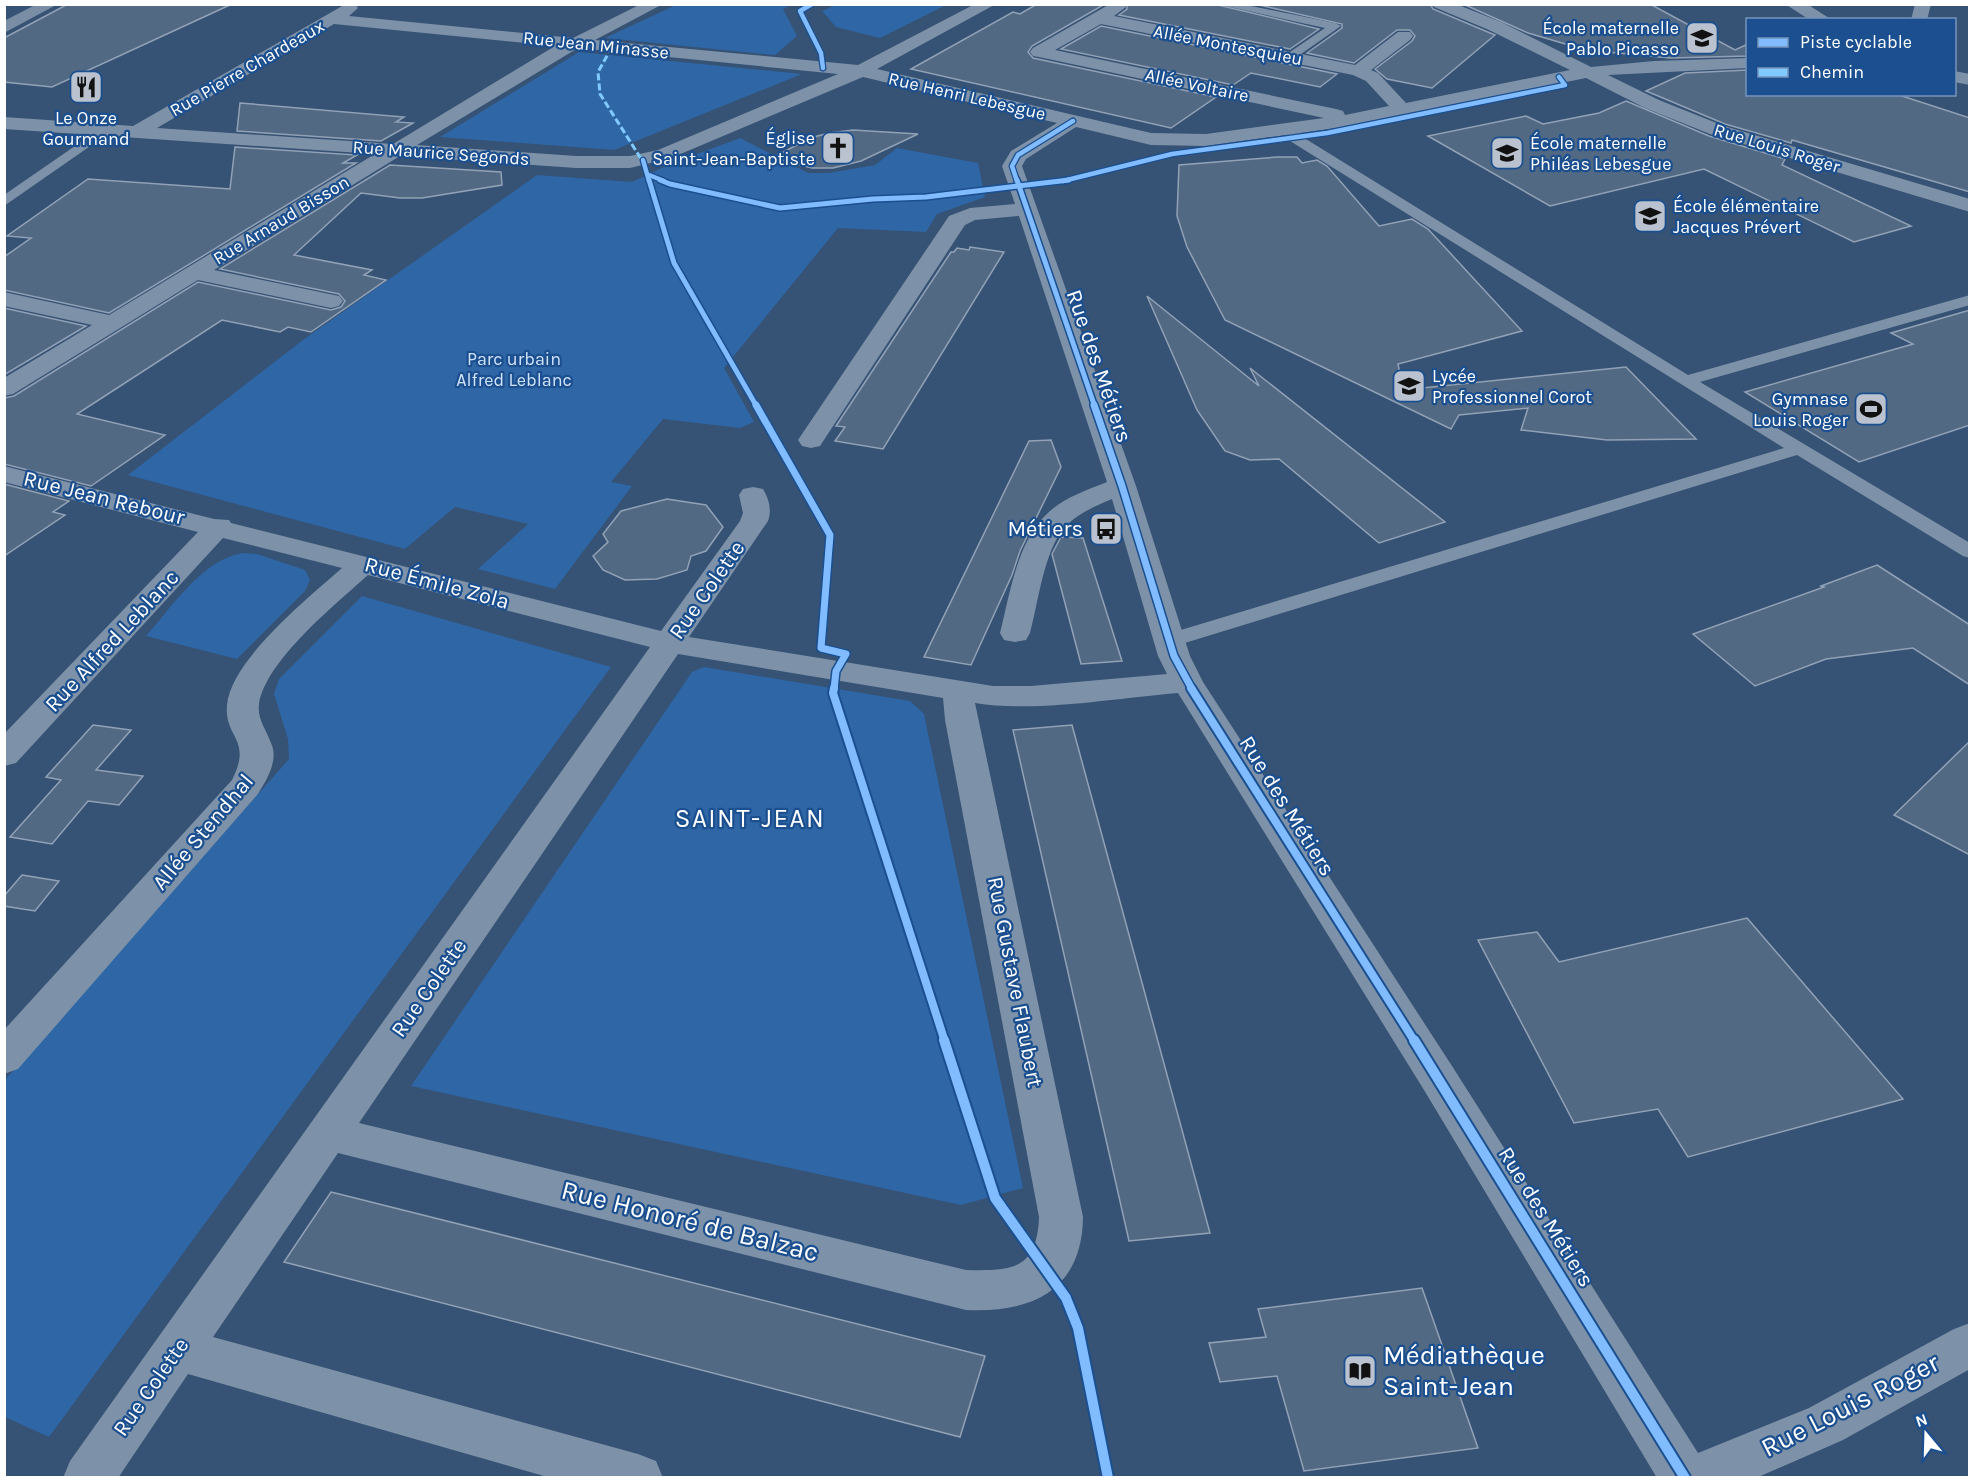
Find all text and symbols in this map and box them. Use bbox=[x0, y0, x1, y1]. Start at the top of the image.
street label: Rue Pierre Chardeaux bbox=[166, 15, 328, 121]
place label: École maternelle Pablo Picasso bbox=[1543, 16, 1679, 60]
legend bbox=[1746, 18, 1956, 96]
street label: Allée Montesquieu bbox=[1152, 20, 1304, 70]
school or university icon: École maternelle Pablo Picasso bbox=[1684, 20, 1720, 56]
street label: Rue Jean Minasse bbox=[522, 26, 670, 64]
text: Piste cyclable bbox=[1800, 31, 1912, 53]
text: Chemin bbox=[1800, 61, 1864, 83]
street label: Allée Voltaire bbox=[1143, 63, 1251, 107]
street label: Rue Henri Lebesgue bbox=[886, 67, 1048, 125]
restaurant icon: Le Onze Gourmand bbox=[68, 69, 104, 105]
place label: Le Onze Gourmand bbox=[42, 107, 130, 150]
street label: Rue Louis Roger bbox=[1711, 118, 1843, 178]
place label: Église Saint-Jean-Baptiste bbox=[652, 126, 815, 170]
church icon: Église Saint-Jean-Baptiste bbox=[820, 130, 856, 166]
place label: École maternelle Philéas Lebesgue bbox=[1530, 131, 1671, 175]
school or university icon: École maternelle Philéas Lebesgue bbox=[1489, 135, 1525, 171]
street label: Rue Maurice Segonds bbox=[352, 136, 530, 170]
street label: Rue Arnaud Bisson bbox=[209, 171, 353, 269]
place label: École élémentaire Jacques Prévert bbox=[1673, 194, 1819, 238]
school or university icon: École élémentaire Jacques Prévert bbox=[1632, 198, 1668, 234]
street label: Rue des Métiers bbox=[1061, 286, 1137, 446]
park label: Parc urbain Alfred Leblanc bbox=[456, 348, 572, 391]
place label: Lycée Professionnel Corot bbox=[1432, 365, 1592, 408]
school or university icon: Lycée Professionnel Corot bbox=[1391, 368, 1427, 404]
place label: Gymnase Louis Roger bbox=[1753, 388, 1848, 431]
sports icon: Gymnase Louis Roger bbox=[1853, 391, 1889, 427]
street label: Rue Jean Rebour bbox=[21, 465, 187, 531]
bus stop icon: Métiers bbox=[1088, 511, 1124, 547]
place label: Métiers bbox=[1007, 516, 1083, 542]
street label: Rue Colette bbox=[664, 536, 750, 644]
street label: Rue Émile Zola bbox=[362, 550, 512, 615]
street label: Rue Alfred Leblanc bbox=[40, 565, 184, 717]
street label: Rue des Métiers bbox=[1234, 731, 1340, 881]
street label: Allée Stendhal bbox=[147, 769, 259, 895]
district label: SAINT-JEAN bbox=[675, 803, 825, 834]
street label: Rue Gustave Flaubert bbox=[982, 874, 1048, 1090]
street label: Rue Colette bbox=[386, 934, 472, 1042]
street label: Rue des Métiers bbox=[1493, 1142, 1599, 1292]
street label: Rue Honoré de Balzac bbox=[558, 1174, 822, 1268]
street label: Rue Colette bbox=[108, 1333, 194, 1441]
place label: Médiathèque Saint-Jean bbox=[1383, 1339, 1545, 1402]
street label: Rue Louis Roger bbox=[1756, 1346, 1945, 1464]
library icon: Médiathèque Saint-Jean bbox=[1342, 1353, 1378, 1389]
north arrow bbox=[1896, 1404, 1956, 1464]
text: N bbox=[1913, 1409, 1930, 1431]

